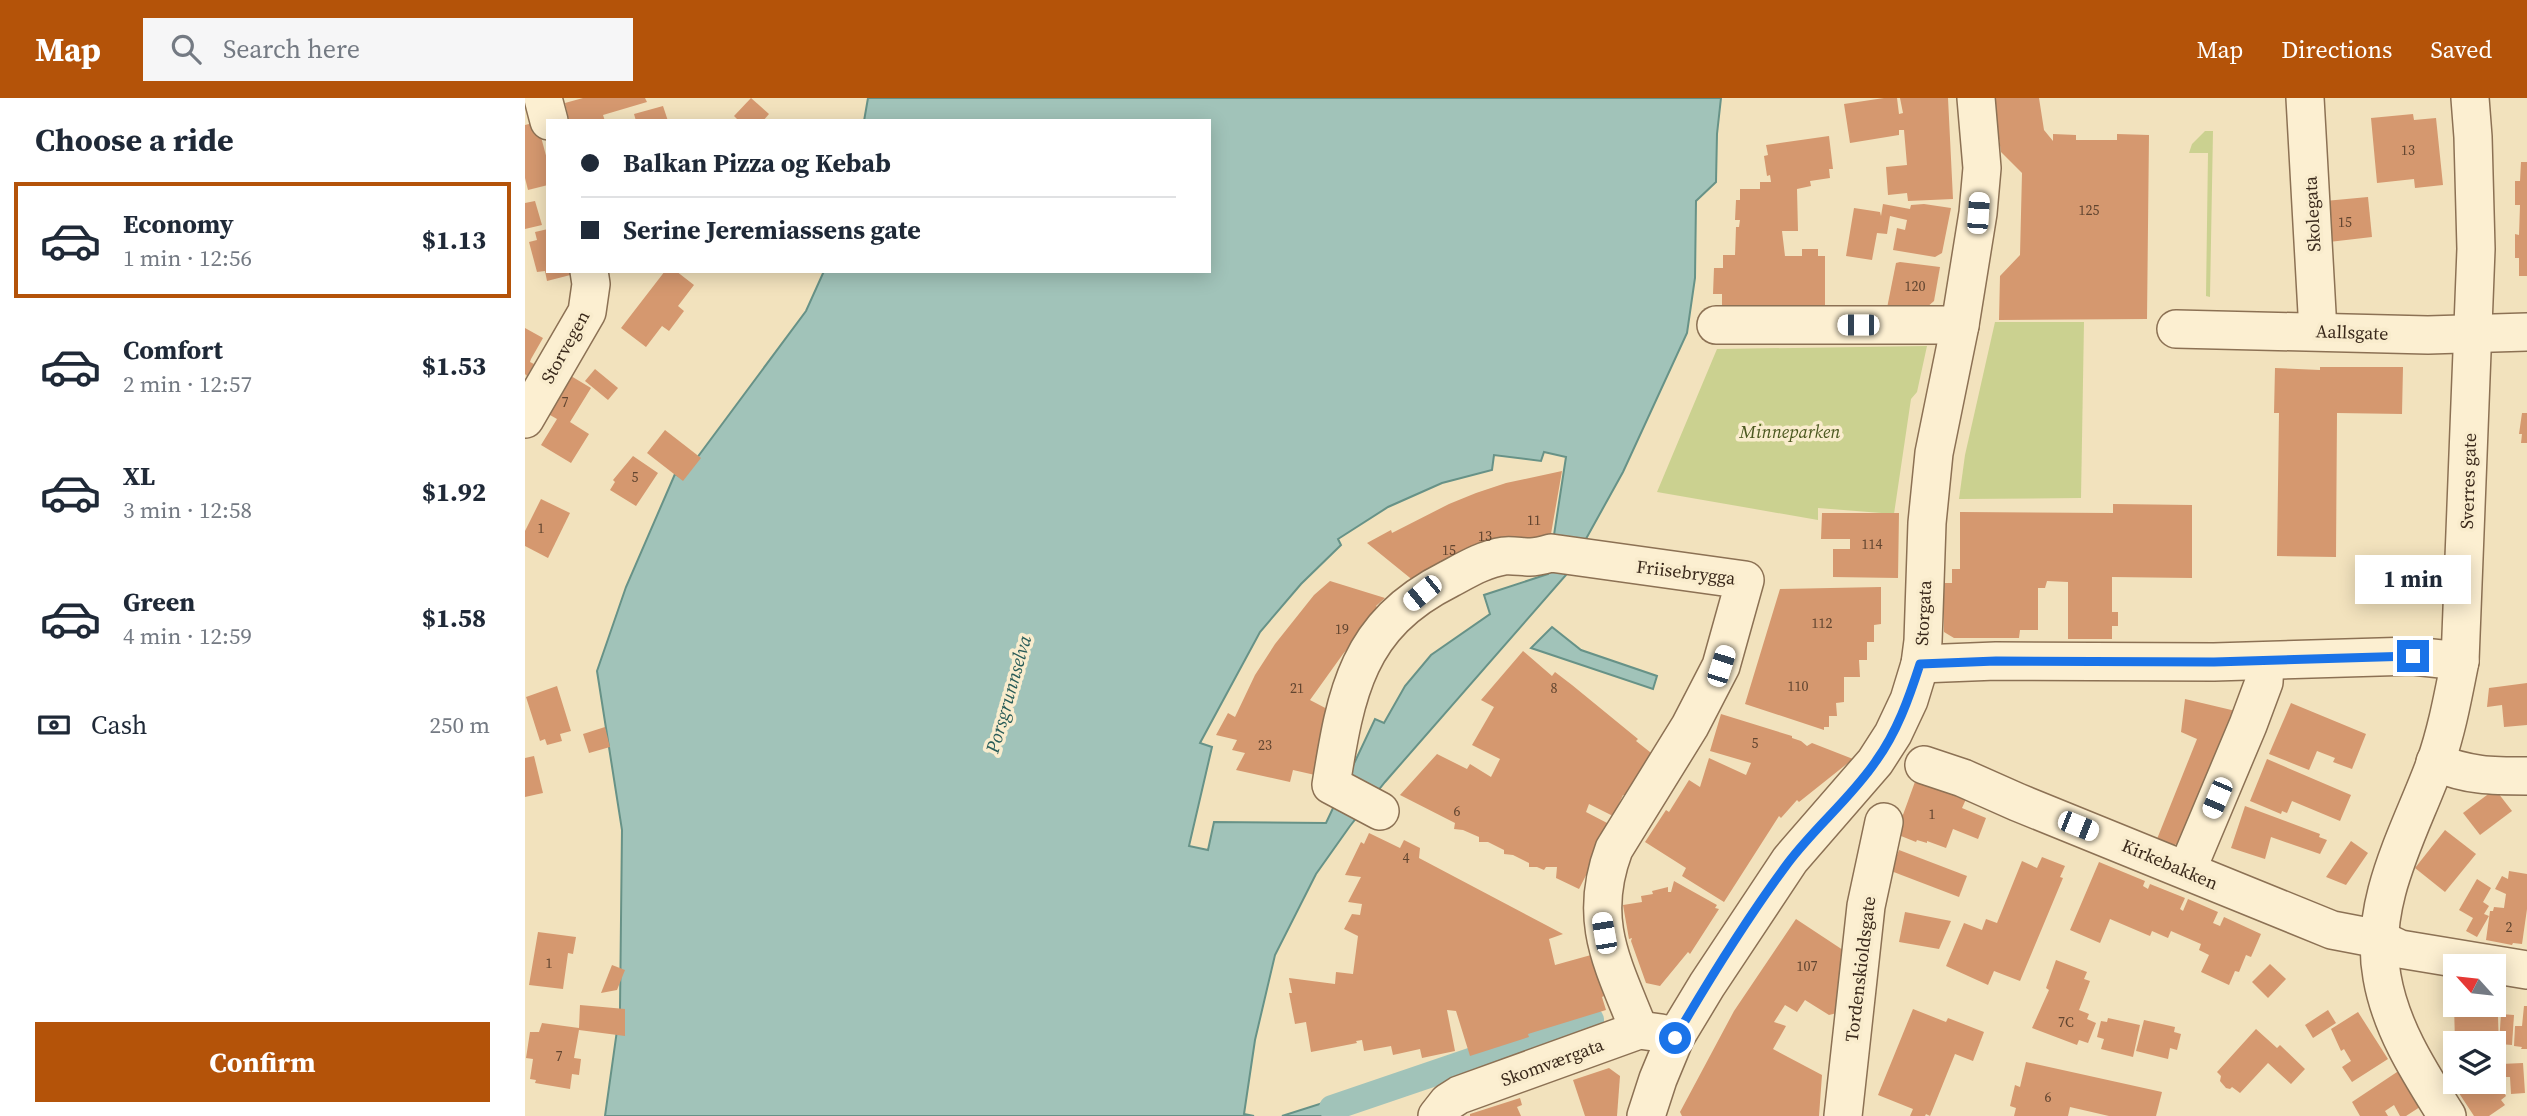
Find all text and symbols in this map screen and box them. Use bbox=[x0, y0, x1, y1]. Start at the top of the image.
search box bbox=[143, 18, 633, 81]
text: Map bbox=[35, 27, 101, 72]
icon: search bbox=[167, 30, 205, 68]
text: Search here bbox=[223, 31, 360, 67]
text: Map bbox=[2196, 33, 2243, 66]
text: Directions bbox=[2281, 33, 2392, 66]
text: Saved bbox=[2430, 33, 2492, 66]
text: Choose a ride bbox=[35, 118, 234, 162]
house number: 13 bbox=[2401, 140, 2415, 160]
text: Balkan Pizza og Kebab bbox=[623, 145, 891, 181]
street label: Skolegata bbox=[2297, 175, 2326, 253]
car bbox=[1967, 191, 1990, 235]
house number: 125 bbox=[2079, 200, 2100, 220]
text: Economy bbox=[123, 206, 234, 242]
icon: car bbox=[39, 209, 102, 272]
text: Serine Jeremiassens gate bbox=[623, 212, 921, 248]
house number: 15 bbox=[2338, 212, 2352, 232]
text: $1.13 bbox=[422, 222, 486, 258]
text: 1 min · 12:56 bbox=[123, 242, 252, 274]
house number: 120 bbox=[1905, 276, 1926, 296]
street label: Storvegen bbox=[535, 306, 595, 388]
car bbox=[1838, 315, 1880, 336]
street label: Aallsgate bbox=[2315, 318, 2389, 346]
text: Comfort bbox=[123, 332, 223, 368]
icon: car bbox=[39, 335, 102, 398]
text: $1.53 bbox=[422, 348, 486, 384]
text: 2 min · 12:57 bbox=[123, 368, 252, 400]
house number: 7 bbox=[562, 392, 569, 412]
park label: Minneparken bbox=[1739, 419, 1840, 444]
street label: Sverres gate bbox=[2454, 433, 2482, 529]
text: XL bbox=[123, 458, 155, 494]
icon: car bbox=[39, 461, 102, 524]
house number: 5 bbox=[632, 467, 639, 487]
text: $1.92 bbox=[422, 474, 486, 510]
text: 3 min · 12:58 bbox=[123, 494, 252, 526]
house number: 11 bbox=[1527, 510, 1541, 530]
house number: 1 bbox=[538, 518, 545, 538]
house number: 13 bbox=[1478, 526, 1492, 546]
house number: 114 bbox=[1862, 534, 1883, 554]
house number: 15 bbox=[1442, 540, 1456, 560]
street label: Friisebrygga bbox=[1635, 554, 1738, 591]
callout: 1 min bbox=[2355, 554, 2471, 603]
text: 1 min bbox=[2383, 563, 2443, 595]
car bbox=[1400, 572, 1445, 614]
street label: Storgata bbox=[1909, 579, 1937, 646]
text: Green bbox=[123, 584, 195, 620]
icon: car bbox=[39, 587, 102, 650]
text: $1.58 bbox=[422, 600, 486, 636]
house number: 112 bbox=[1812, 613, 1833, 633]
house number: 19 bbox=[1335, 619, 1349, 639]
text: 4 min · 12:59 bbox=[123, 620, 252, 652]
water label: Porsgrunnselva bbox=[979, 632, 1037, 757]
route end bbox=[2397, 640, 2429, 672]
car bbox=[1705, 643, 1738, 689]
house number: 110 bbox=[1788, 676, 1809, 696]
house number: 21 bbox=[1290, 678, 1304, 698]
house number: 8 bbox=[1551, 678, 1558, 698]
icon: cash bbox=[35, 706, 73, 744]
text: Cash bbox=[91, 707, 147, 743]
text: 250 m bbox=[429, 709, 490, 741]
house number: 5 bbox=[1752, 733, 1759, 753]
house number: 23 bbox=[1258, 735, 1272, 755]
car bbox=[2200, 775, 2235, 821]
house number: 6 bbox=[1454, 801, 1461, 821]
house number: 1 bbox=[1929, 804, 1936, 824]
car bbox=[2055, 808, 2102, 844]
street label: Kirkebakken bbox=[2118, 833, 2222, 896]
house number: 4 bbox=[1403, 848, 1410, 868]
street label: Tordenskioldsgate bbox=[1839, 895, 1881, 1043]
car bbox=[1591, 910, 1618, 956]
house number: 2 bbox=[2506, 917, 2513, 937]
house number: 1 bbox=[546, 953, 553, 973]
north arrow bbox=[2443, 954, 2506, 1017]
map controls bbox=[2443, 954, 2506, 1094]
house number: 107 bbox=[1797, 956, 1818, 976]
house number: 7C bbox=[2058, 1012, 2074, 1032]
button: Confirm bbox=[35, 1022, 490, 1102]
route start bbox=[1659, 1022, 1691, 1054]
button: layers bbox=[2443, 1031, 2506, 1094]
street label: Skomværgata bbox=[1497, 1032, 1608, 1092]
house number: 7 bbox=[556, 1046, 563, 1066]
house number: 6 bbox=[2045, 1087, 2052, 1107]

